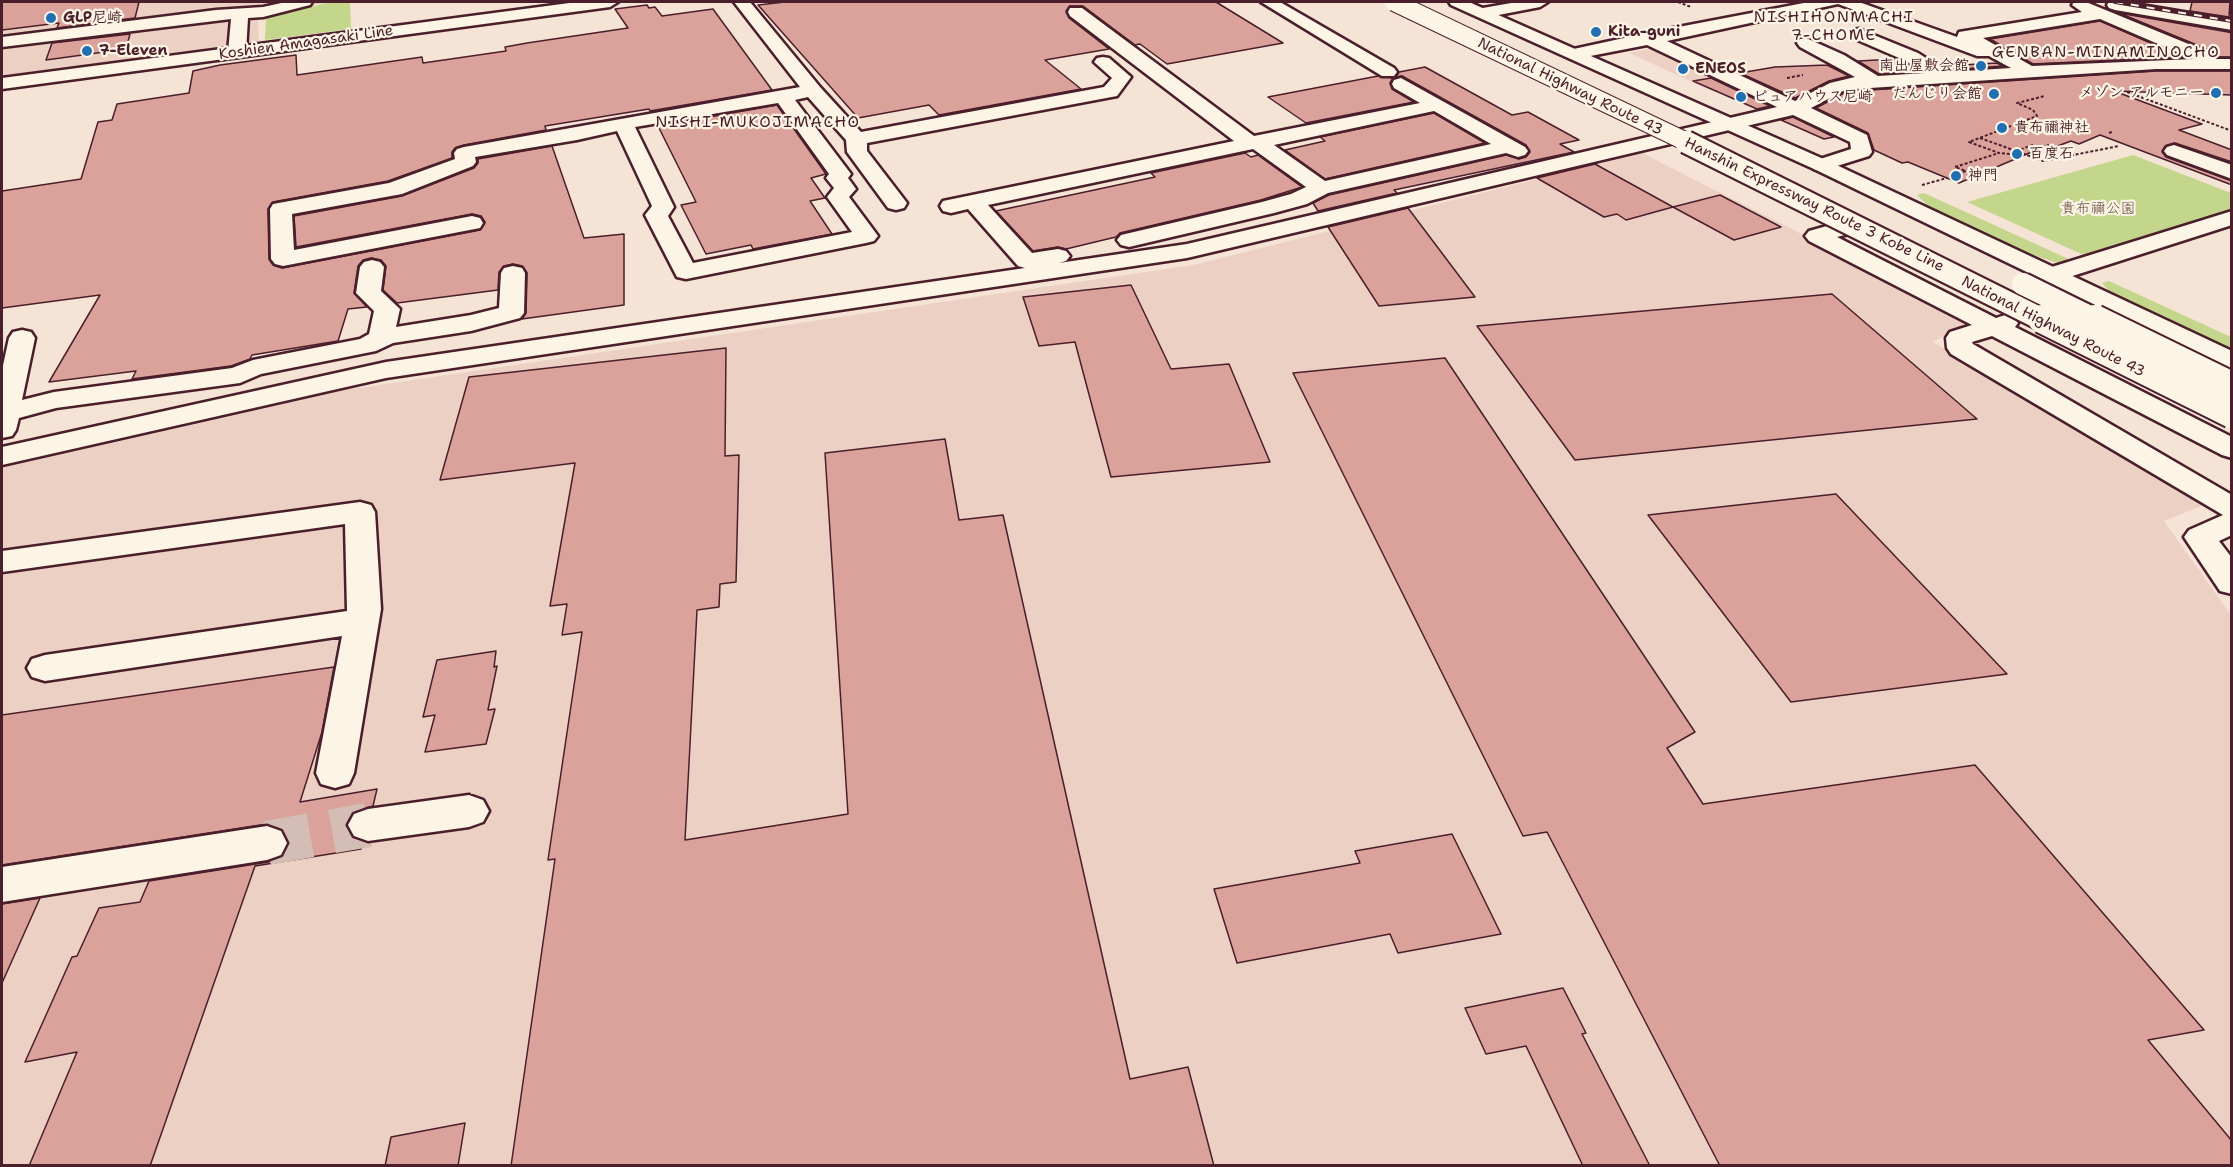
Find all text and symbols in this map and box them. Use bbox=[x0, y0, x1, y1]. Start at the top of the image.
district label: NISHIHONMACHI 7-CHOME bbox=[1754, 8, 1914, 46]
place label: GLP尼崎 bbox=[63, 9, 122, 27]
marker: GLP尼崎 bbox=[44, 11, 58, 25]
street label: Koshien Amagasaki Line bbox=[218, 22, 394, 64]
place label: Kita-guni bbox=[1608, 23, 1680, 41]
marker: Kita-guni bbox=[1589, 25, 1603, 39]
street label: National Highway Route 43 bbox=[1475, 34, 1665, 140]
place label: 7-Eleven bbox=[99, 42, 167, 60]
district label: GENBAN-MINAMINOCHO bbox=[1992, 43, 2220, 63]
marker: 7-Eleven bbox=[80, 44, 94, 58]
place label: 南出屋敷会館 bbox=[1879, 57, 1969, 75]
marker: 南出屋敷会館 bbox=[1974, 59, 1988, 73]
place label: ENEOS bbox=[1695, 60, 1746, 78]
marker: ENEOS bbox=[1676, 62, 1690, 76]
place label: メゾン アルモニー bbox=[2079, 84, 2204, 102]
place label: だんじり会館 bbox=[1892, 85, 1982, 103]
marker: メゾン アルモニー bbox=[2209, 86, 2223, 100]
marker: だんじり会館 bbox=[1987, 87, 2001, 101]
place label: ピュアハウス尼崎 bbox=[1753, 88, 1873, 106]
marker: ピュアハウス尼崎 bbox=[1734, 90, 1748, 104]
district label: NISHI-MUKOJIMACHO bbox=[655, 113, 861, 133]
place label: 貴布禰神社 bbox=[2014, 119, 2089, 137]
marker: 貴布禰神社 bbox=[1995, 121, 2009, 135]
street label: Hanshin Expressway Route 3 Kobe Line bbox=[1681, 134, 1947, 276]
place label: 百度石 bbox=[2029, 145, 2074, 163]
marker: 百度石 bbox=[2010, 147, 2024, 161]
place label: 神門 bbox=[1968, 167, 1998, 185]
marker: 神門 bbox=[1949, 169, 1963, 183]
park label: 貴布禰公園 bbox=[2061, 200, 2135, 218]
street label: National Highway Route 43 bbox=[1958, 273, 2148, 381]

